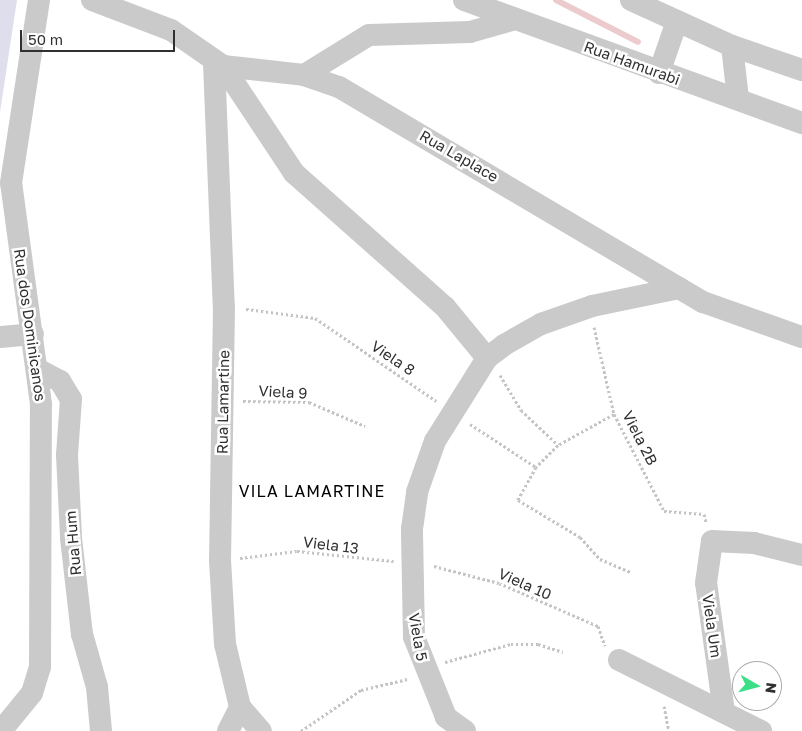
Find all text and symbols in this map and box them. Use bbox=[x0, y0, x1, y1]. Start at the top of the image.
scale bar bbox=[22, 20, 178, 52]
text: 50 m bbox=[28, 30, 63, 48]
street label: Rua Hamurabi bbox=[582, 37, 682, 89]
street label: Rua Laplace bbox=[417, 126, 501, 186]
street label: Rua dos Dominicanos bbox=[10, 248, 50, 402]
street label: Viela 8 bbox=[368, 337, 418, 379]
street label: Rua Lamartine bbox=[213, 350, 233, 454]
street label: Viela 9 bbox=[258, 382, 308, 402]
street label: Viela 2B bbox=[619, 408, 661, 468]
district label: VILA LAMARTINE bbox=[237, 481, 387, 501]
street label: Rua Hum bbox=[61, 510, 85, 576]
street label: Viela 13 bbox=[302, 533, 360, 557]
street label: Viela 10 bbox=[496, 564, 554, 604]
street label: Viela Um bbox=[699, 593, 725, 659]
street label: Viela 5 bbox=[405, 612, 431, 662]
north arrow bbox=[732, 661, 782, 711]
text: N bbox=[762, 682, 781, 694]

